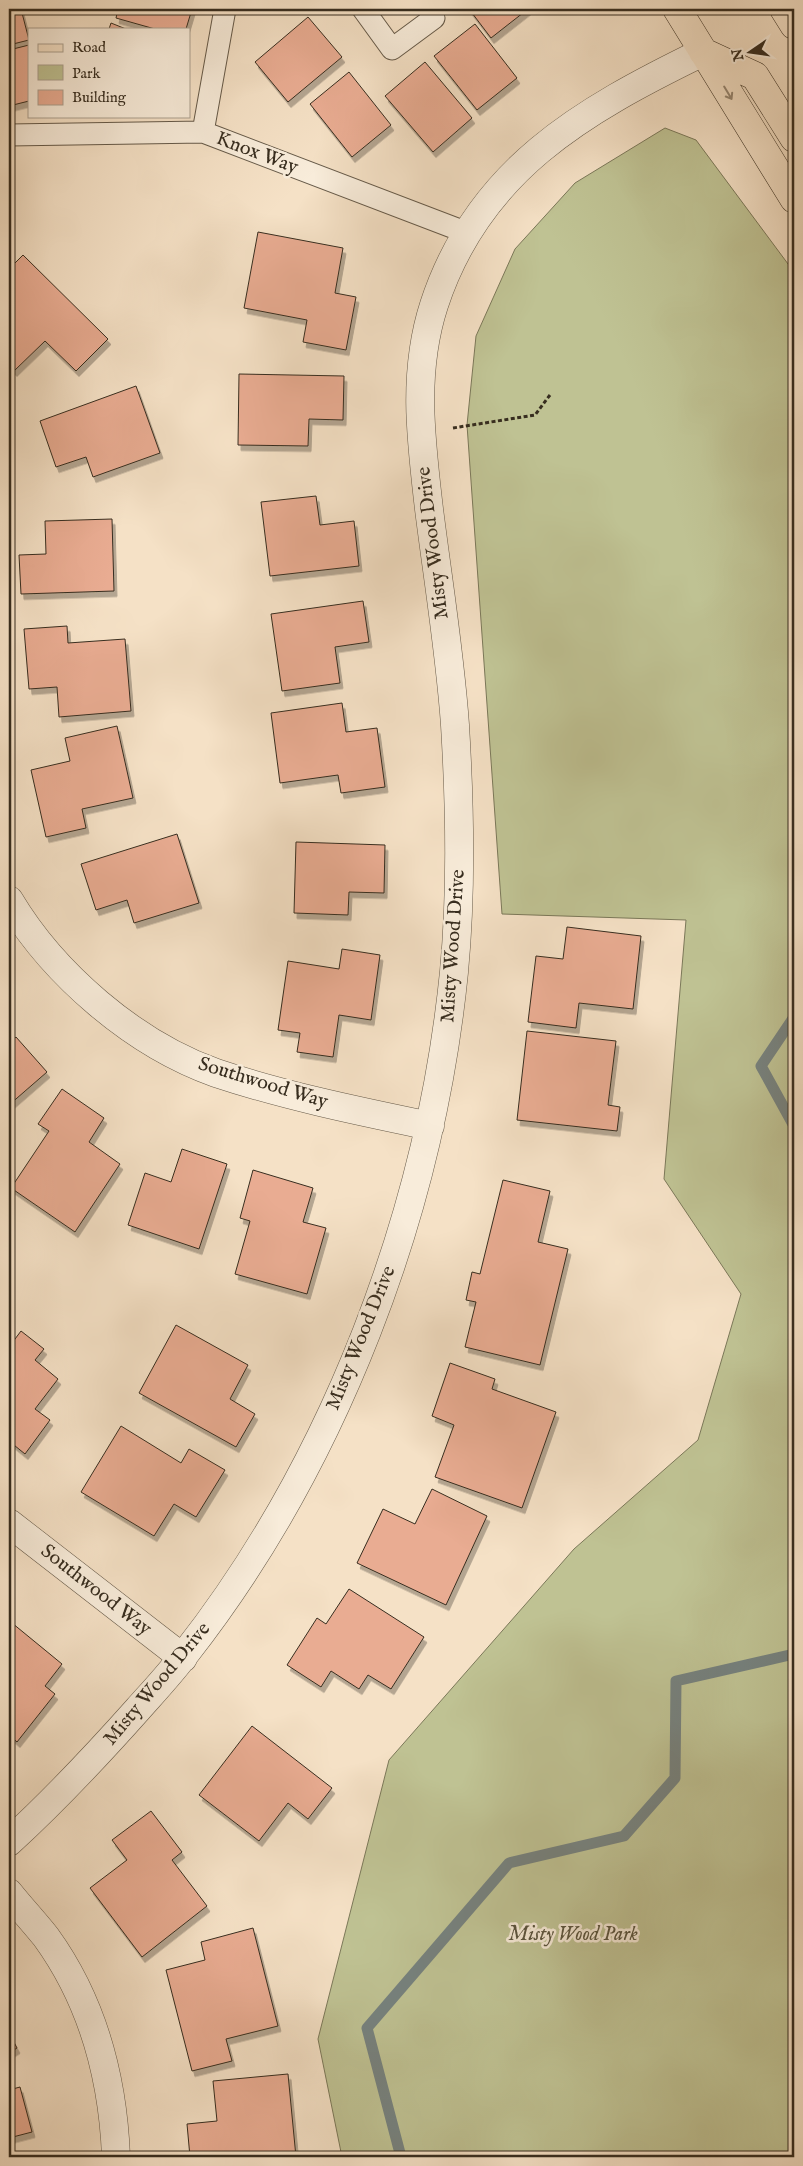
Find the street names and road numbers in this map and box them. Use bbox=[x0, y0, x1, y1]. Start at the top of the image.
street label: Knox Way bbox=[212, 126, 302, 180]
street label: Misty Wood Drive bbox=[411, 465, 455, 621]
street label: Misty Wood Drive bbox=[435, 869, 471, 1023]
street label: Southwood Way bbox=[195, 1051, 331, 1115]
street label: Misty Wood Drive bbox=[321, 1262, 401, 1414]
street label: Southwood Way bbox=[35, 1539, 157, 1641]
street label: Misty Wood Drive bbox=[98, 1617, 216, 1751]

